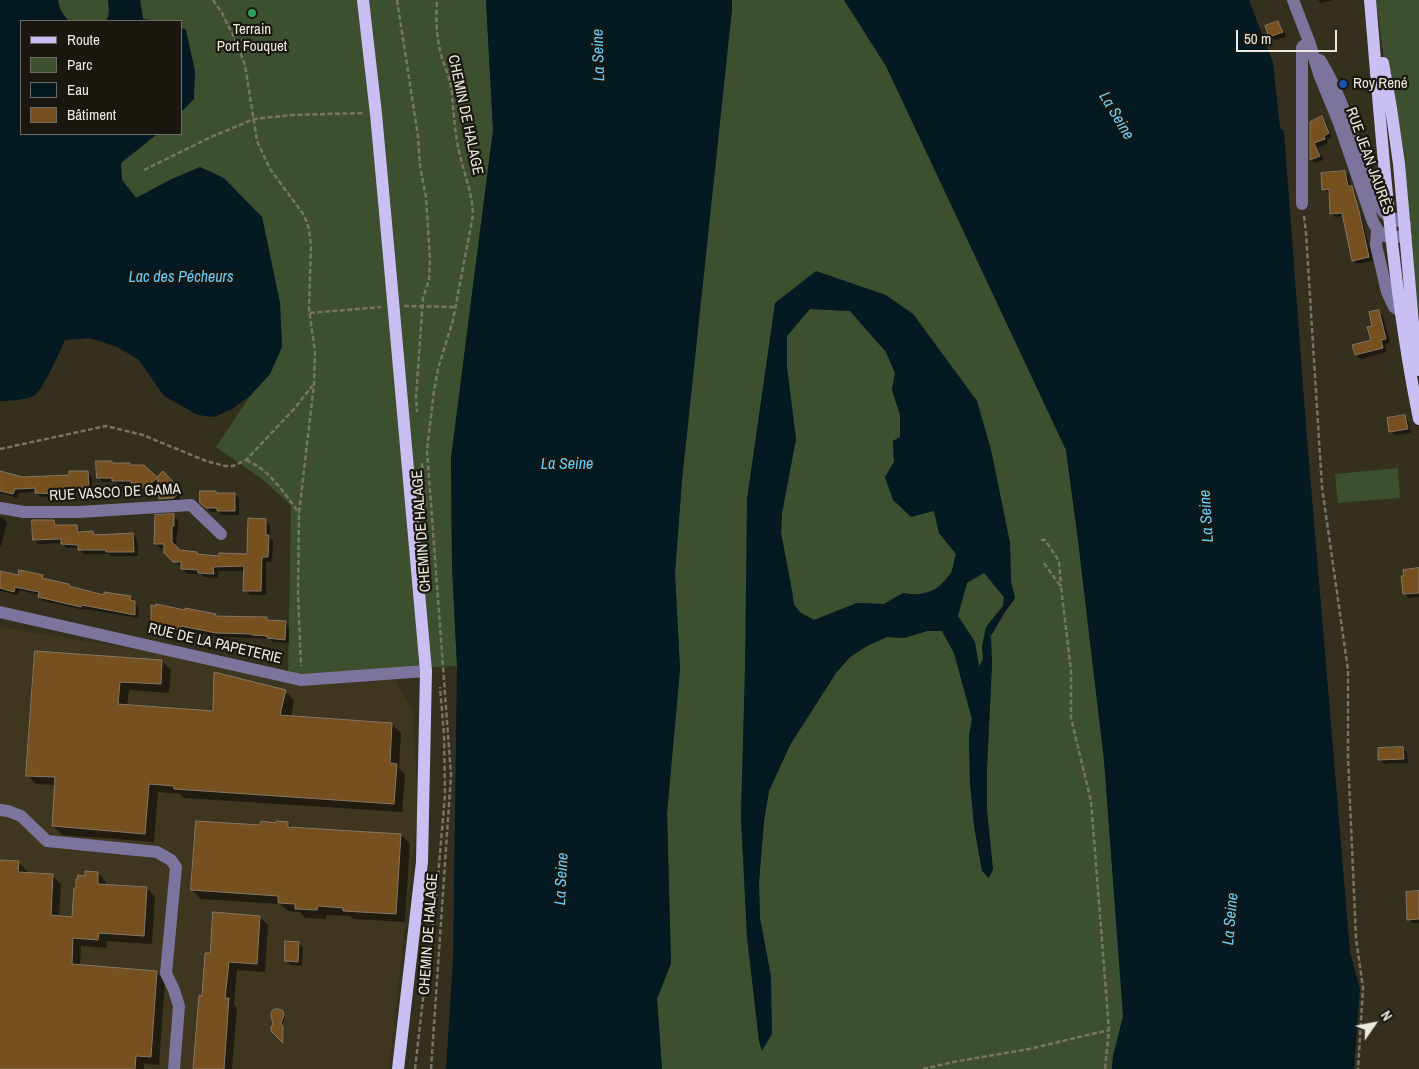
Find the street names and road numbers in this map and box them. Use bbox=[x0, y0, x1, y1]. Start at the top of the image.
street label: CHEMIN DE HALAGE bbox=[443, 53, 487, 177]
street label: RUE JEAN JAURÈS bbox=[1341, 105, 1397, 217]
street label: CHEMIN DE HALAGE bbox=[409, 469, 435, 593]
street label: RUE VASCO DE GAMA bbox=[49, 481, 181, 505]
street label: RUE DE LA PAPETERIE bbox=[146, 620, 284, 668]
street label: CHEMIN DE HALAGE bbox=[416, 872, 442, 996]

